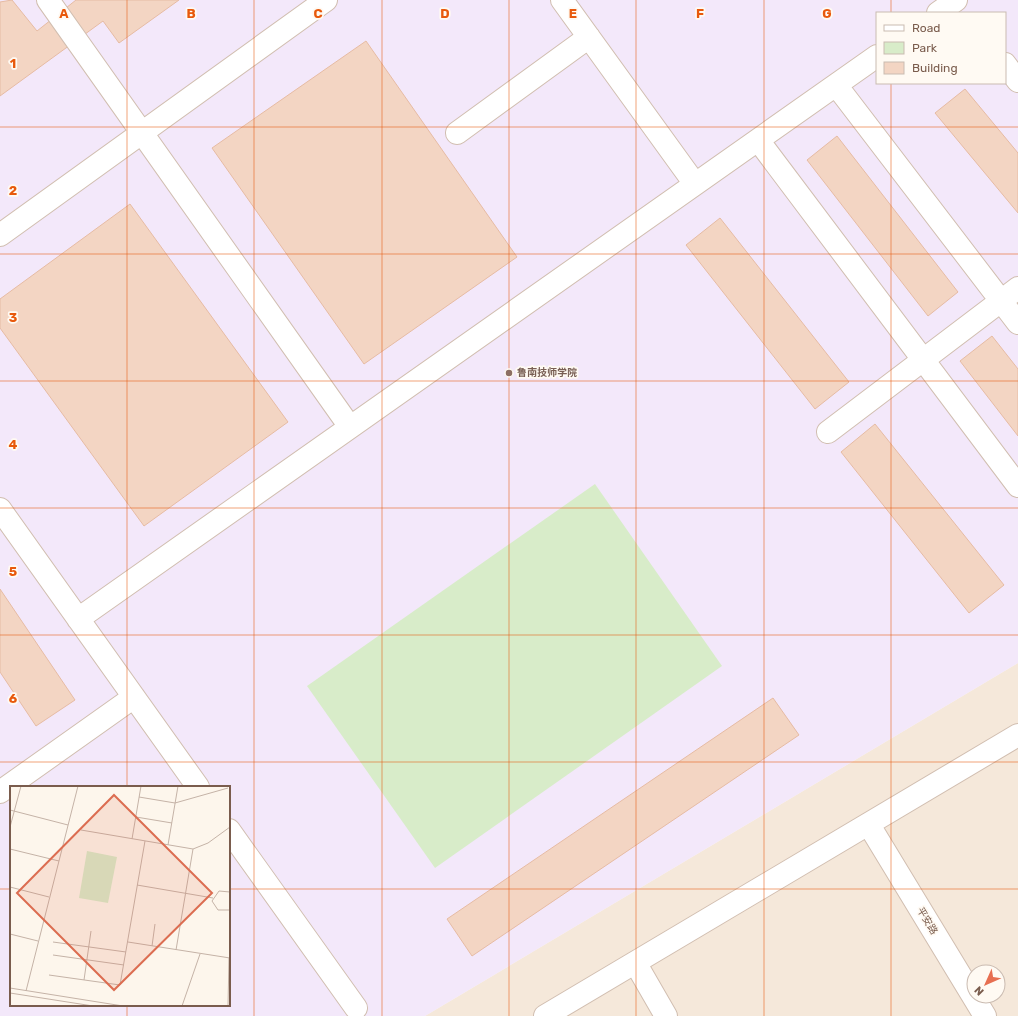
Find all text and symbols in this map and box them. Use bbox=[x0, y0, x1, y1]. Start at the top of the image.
text: A bbox=[59, 6, 69, 21]
text: B bbox=[186, 6, 196, 21]
text: C bbox=[313, 6, 323, 21]
text: D bbox=[440, 6, 450, 21]
text: E bbox=[569, 6, 577, 21]
text: F bbox=[696, 6, 704, 21]
text: G bbox=[822, 6, 832, 21]
legend bbox=[876, 12, 1006, 84]
text: Road bbox=[912, 21, 940, 35]
text: Park bbox=[912, 41, 938, 55]
text: 1 bbox=[10, 56, 16, 71]
text: Building bbox=[912, 61, 958, 75]
text: 2 bbox=[9, 183, 17, 198]
text: 3 bbox=[9, 310, 18, 325]
place label: 鲁南技师学院 bbox=[517, 367, 577, 379]
marker: 鲁南技师学院 bbox=[504, 368, 514, 378]
text: 4 bbox=[9, 437, 18, 452]
text: 5 bbox=[9, 564, 17, 579]
text: 6 bbox=[9, 691, 18, 706]
inset map bbox=[10, 786, 230, 1006]
street label: 平安路 bbox=[914, 905, 940, 937]
north arrow bbox=[966, 964, 1006, 1004]
text: N bbox=[972, 983, 987, 998]

